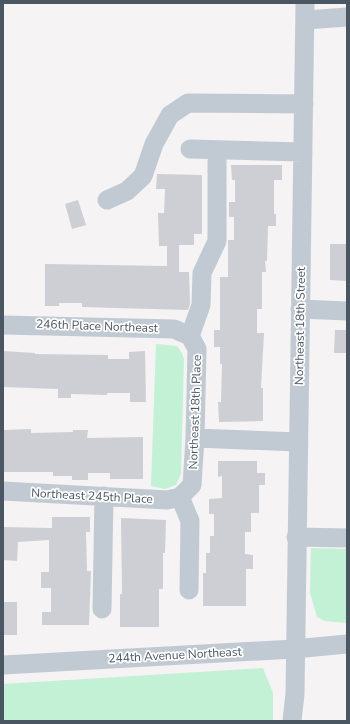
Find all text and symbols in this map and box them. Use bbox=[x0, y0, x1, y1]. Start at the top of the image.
street label: Northeast 18th Street bbox=[291, 266, 309, 385]
street label: 246th Place Northeast bbox=[36, 316, 159, 336]
street label: Northeast 18th Place bbox=[185, 354, 205, 470]
street label: Northeast 245th Place bbox=[31, 485, 153, 507]
street label: 244th Avenue Northeast bbox=[108, 643, 243, 666]

